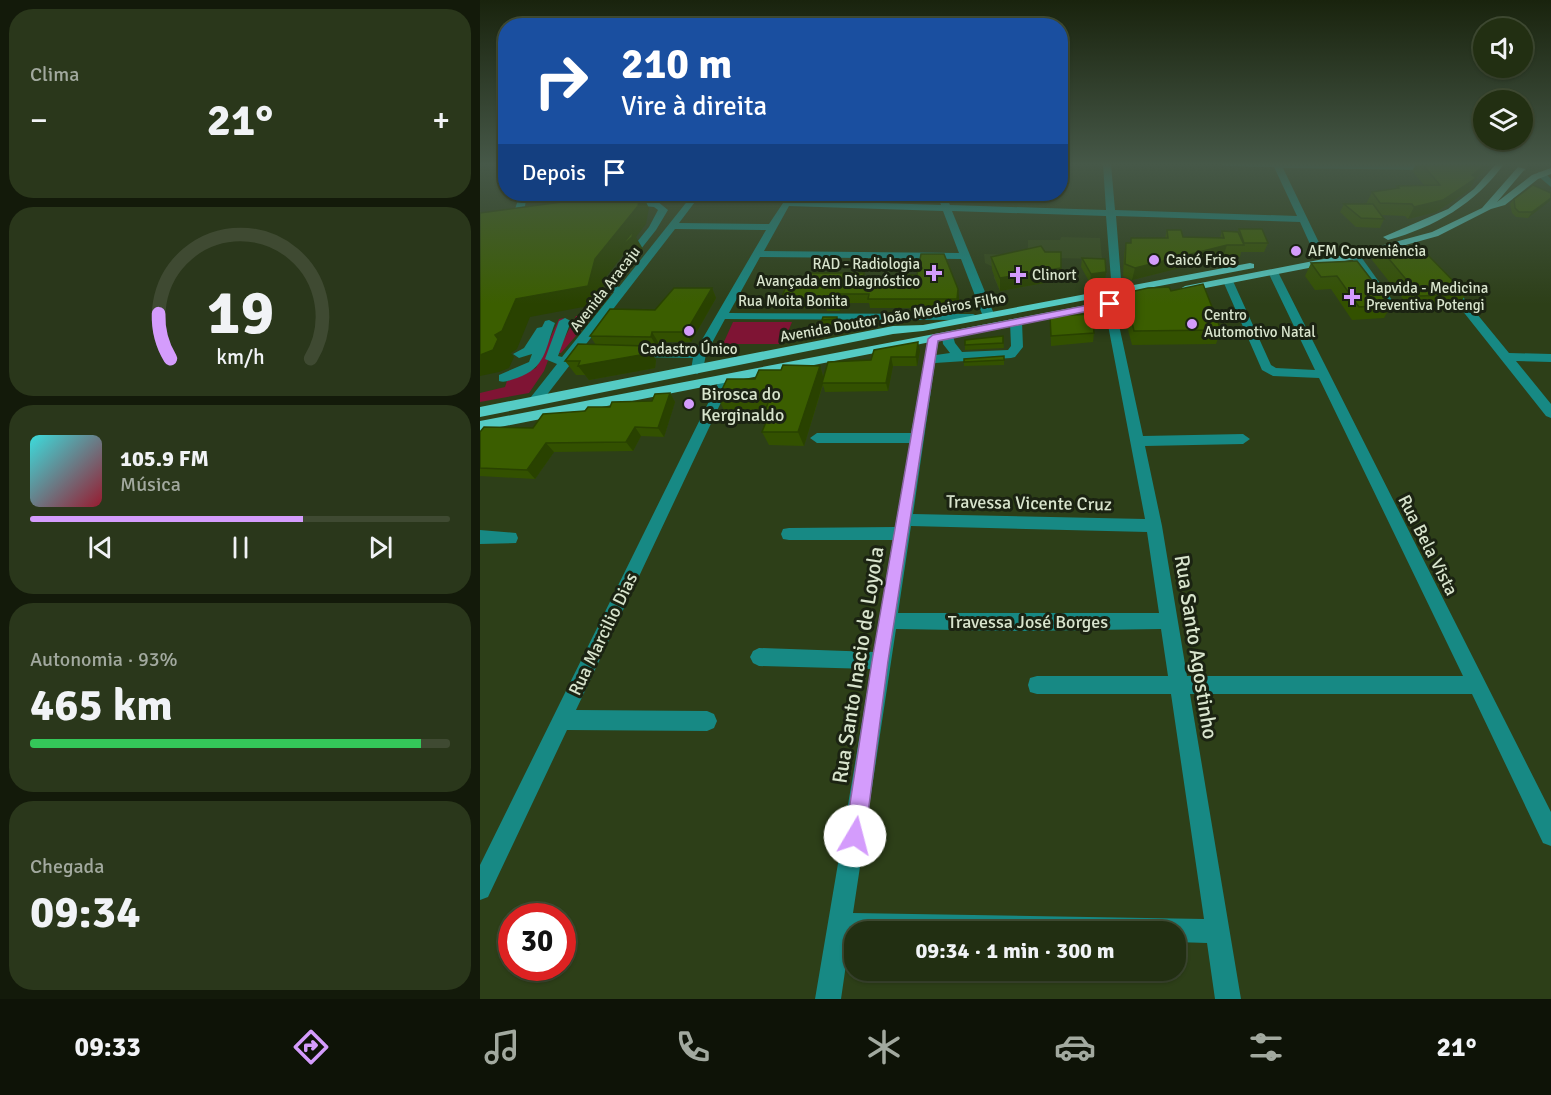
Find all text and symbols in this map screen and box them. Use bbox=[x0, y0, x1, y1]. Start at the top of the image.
map controls bbox=[1473, 18, 1533, 150]
button: sound bbox=[1473, 18, 1533, 78]
text: 210 m bbox=[621, 39, 732, 90]
icon: right bbox=[522, 42, 600, 120]
text: Clima bbox=[30, 62, 79, 87]
text: Vire à direita bbox=[621, 90, 767, 123]
button: layers bbox=[1473, 90, 1533, 150]
text: 21° bbox=[207, 93, 273, 148]
text: − bbox=[30, 100, 48, 141]
text: + bbox=[432, 100, 450, 141]
icon: arrive bbox=[598, 156, 631, 189]
text: Depois bbox=[522, 159, 586, 186]
place label: AFM Conveniência bbox=[1308, 242, 1426, 260]
street label: Avenida Aracaju bbox=[566, 243, 644, 335]
marker: AFM Conveniência bbox=[1289, 244, 1303, 258]
place label: Caicó Frios bbox=[1166, 251, 1237, 269]
marker: Caicó Frios bbox=[1147, 253, 1161, 267]
place label: RAD - Radiologia Avançada em Diagnóstico bbox=[756, 255, 920, 290]
marker: RAD - Radiologia Avançada em Diagnóstico bbox=[925, 264, 943, 282]
marker: Clinort bbox=[1009, 266, 1027, 284]
place label: Clinort bbox=[1032, 266, 1077, 284]
text: 19 bbox=[206, 274, 274, 351]
pin bbox=[1084, 278, 1135, 329]
place label: Hapvida - Medicina Preventiva Potengi bbox=[1366, 279, 1488, 314]
icon: arrive bbox=[1093, 287, 1126, 320]
street label: Avenida Doutor João Medeiros Filho bbox=[779, 288, 1008, 346]
marker: Hapvida - Medicina Preventiva Potengi bbox=[1343, 288, 1361, 306]
street label: Rua Moita Bonita bbox=[738, 292, 848, 310]
place label: Centro Automotivo Natal bbox=[1204, 306, 1316, 341]
marker: Centro Automotivo Natal bbox=[1185, 317, 1199, 331]
marker: Cadastro Único bbox=[682, 324, 696, 338]
place label: Cadastro Único bbox=[640, 339, 738, 358]
text: km/h bbox=[216, 344, 264, 370]
place label: Birosca do Kerginaldo bbox=[701, 383, 784, 426]
marker: Birosca do Kerginaldo bbox=[682, 397, 696, 411]
text: 105.9 FM bbox=[120, 445, 209, 472]
text: Música bbox=[120, 472, 181, 497]
street label: Travessa Vicente Cruz bbox=[946, 491, 1112, 515]
street label: Rua Bela Vista bbox=[1393, 491, 1463, 599]
icon: previous bbox=[84, 531, 117, 564]
icon: pause bbox=[224, 531, 257, 564]
icon: next bbox=[364, 531, 397, 564]
street label: Rua Santo Inacio de Loyola bbox=[826, 545, 890, 785]
street label: Rua Santo Agostinho bbox=[1169, 553, 1223, 741]
street label: Rua Marcilio Dias bbox=[564, 569, 642, 699]
street label: Travessa José Borges bbox=[948, 611, 1108, 633]
text: Autonomia · 93% bbox=[30, 647, 178, 672]
text: 465 km bbox=[30, 678, 173, 733]
position arrow bbox=[823, 804, 887, 868]
text: Chegada bbox=[30, 854, 104, 879]
text: 09:34 bbox=[30, 885, 140, 940]
speed limit sign: 30 bbox=[498, 903, 576, 981]
text: 09:34 · 1 min · 300 m bbox=[915, 937, 1115, 964]
icon: directions bbox=[290, 1026, 332, 1068]
icon: music bbox=[481, 1026, 523, 1068]
icon: phone bbox=[672, 1026, 714, 1068]
icon: climate bbox=[863, 1026, 905, 1068]
icon: car bbox=[1054, 1026, 1096, 1068]
icon: filters bbox=[1245, 1026, 1287, 1068]
text: 09:33 bbox=[75, 1031, 141, 1064]
text: 21° bbox=[1436, 1031, 1476, 1064]

